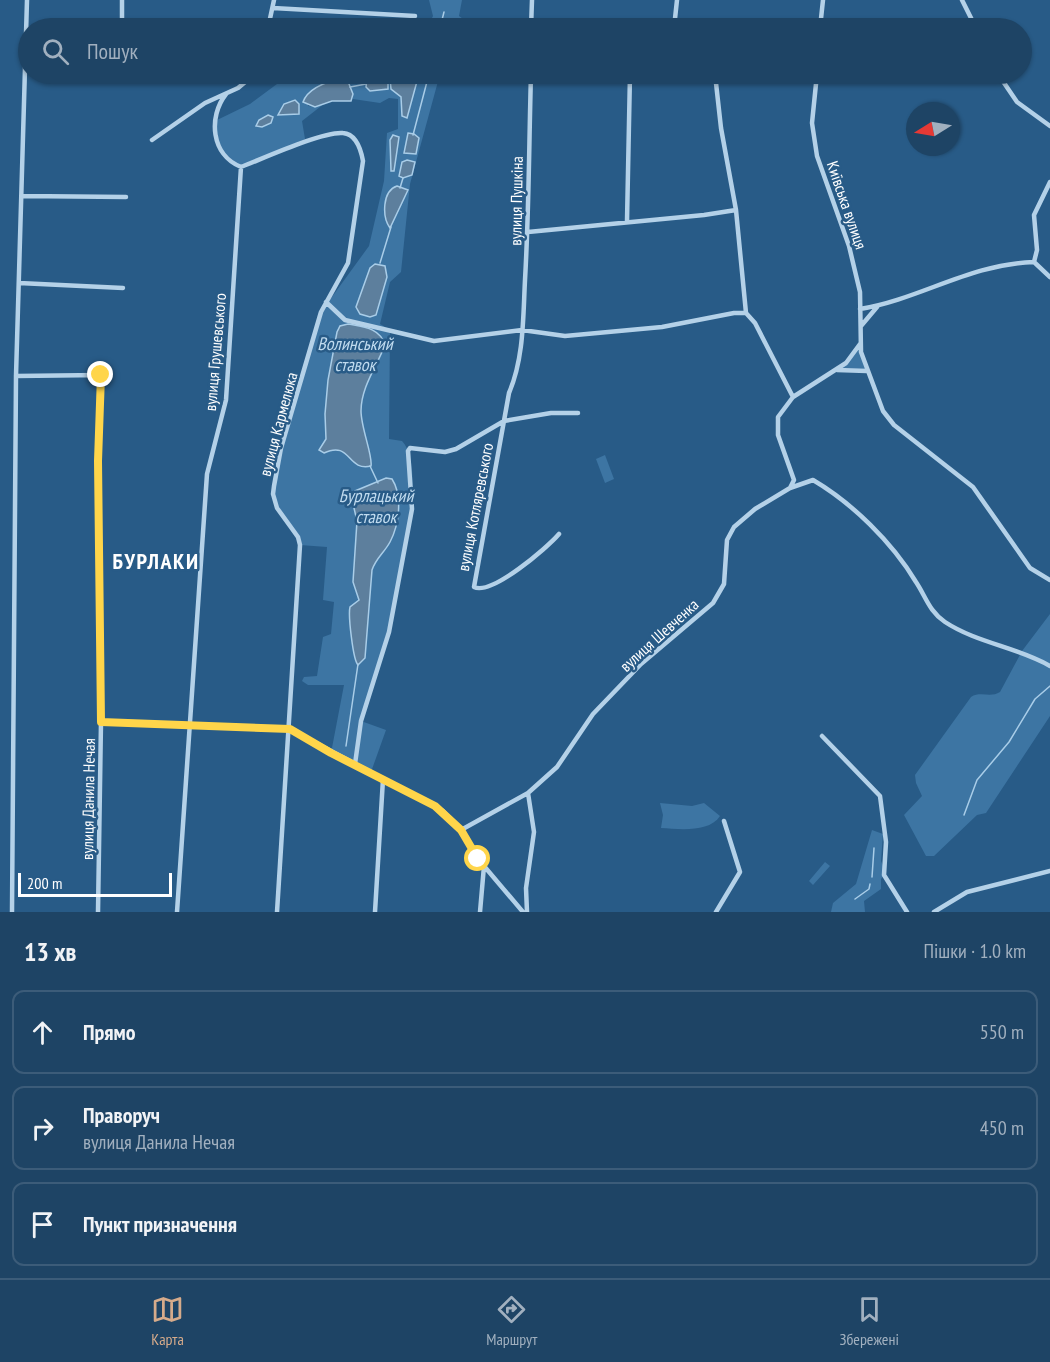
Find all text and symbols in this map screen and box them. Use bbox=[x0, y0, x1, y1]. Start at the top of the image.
search box bbox=[18, 18, 1032, 84]
icon: search bbox=[39, 35, 72, 68]
text: Пошук bbox=[87, 37, 138, 65]
north arrow bbox=[906, 102, 960, 156]
street label: вулиця Пушкіна bbox=[505, 156, 527, 246]
street label: Київська вулиця bbox=[823, 158, 871, 252]
street label: вулиця Грушевського bbox=[200, 292, 230, 412]
water label: Волинський ставок bbox=[317, 332, 395, 376]
route end bbox=[87, 361, 113, 387]
street label: вулиця Кармелюка bbox=[255, 370, 301, 478]
street label: вулиця Котляревського bbox=[453, 441, 497, 573]
water label: Бурлацький ставок bbox=[339, 484, 415, 528]
district label: БУРЛАКИ bbox=[113, 547, 199, 575]
street label: вулиця Шевченка bbox=[615, 594, 703, 676]
street label: вулиця Данила Нечая bbox=[77, 738, 99, 860]
route start bbox=[464, 845, 490, 871]
scale bar bbox=[18, 870, 172, 898]
text: 200 m bbox=[27, 873, 62, 893]
text: 13 хв bbox=[24, 935, 76, 968]
text: Пішки · 1.0 km bbox=[923, 938, 1026, 964]
icon: ahead bbox=[26, 1016, 59, 1049]
text: Прямо bbox=[83, 1018, 136, 1046]
text: 550 m bbox=[980, 1019, 1024, 1045]
text: Праворуч bbox=[83, 1101, 160, 1129]
icon: right bbox=[26, 1112, 59, 1145]
text: 450 m bbox=[980, 1115, 1024, 1141]
text: вулиця Данила Нечая bbox=[83, 1129, 235, 1155]
icon: arrive bbox=[26, 1208, 59, 1241]
text: Пункт призначення bbox=[83, 1210, 237, 1238]
tab: Карта bbox=[151, 1293, 184, 1349]
tab: Маршрут bbox=[486, 1293, 537, 1349]
tab: Збережені bbox=[839, 1293, 899, 1349]

